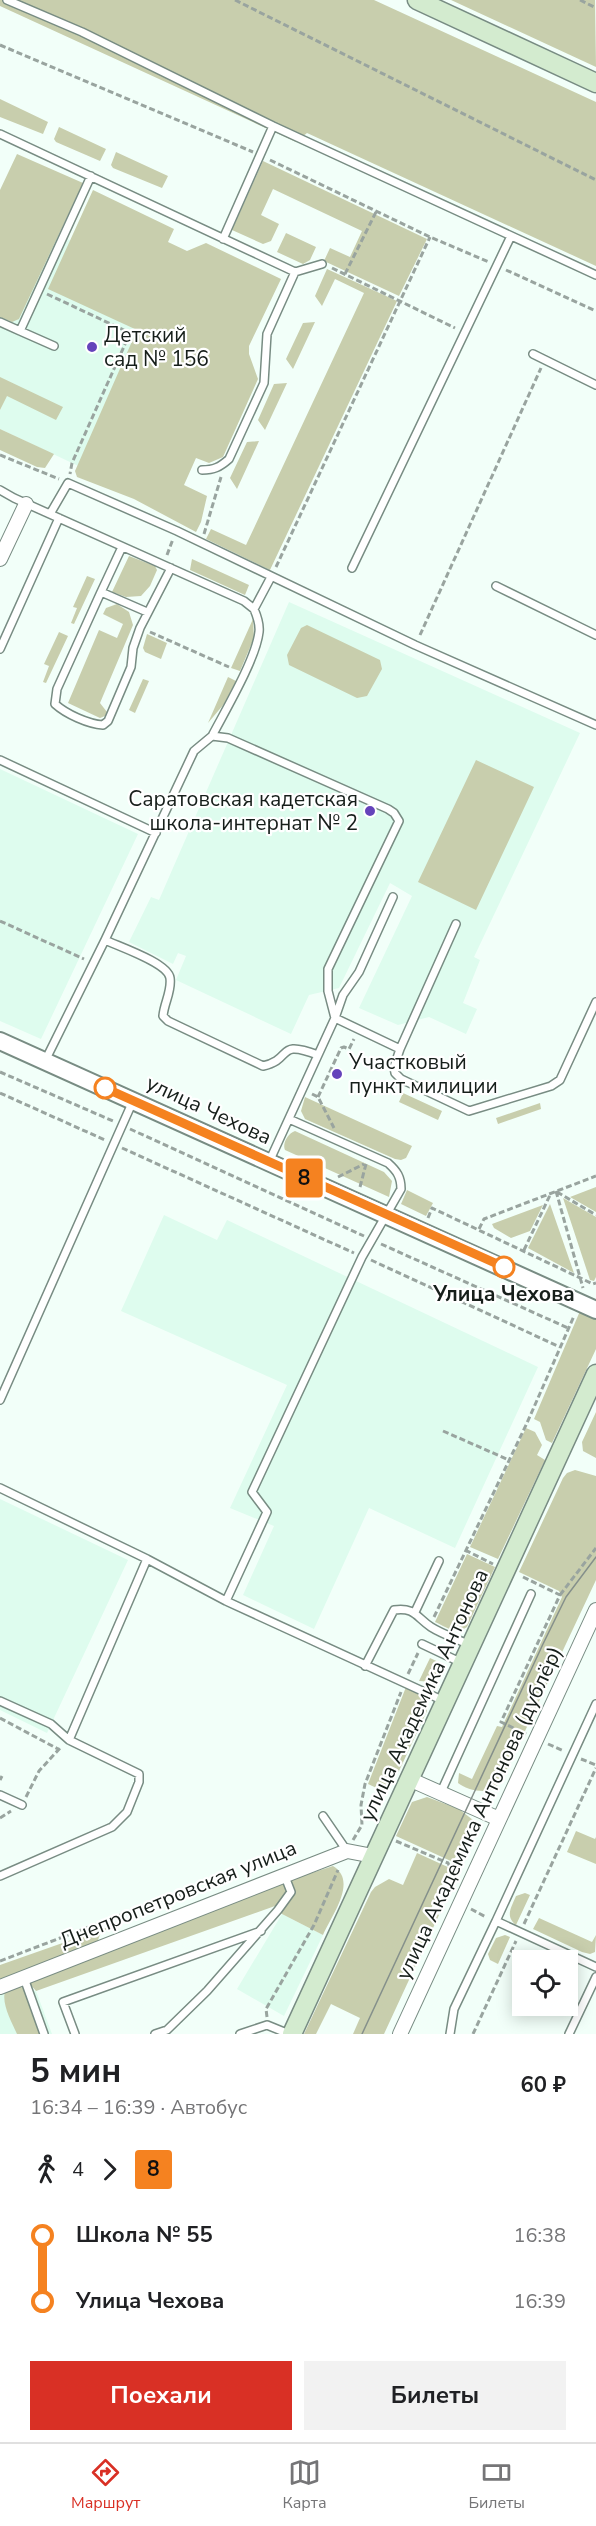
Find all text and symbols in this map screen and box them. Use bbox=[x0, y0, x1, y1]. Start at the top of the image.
place label: Детский сад № 156 bbox=[104, 321, 209, 373]
marker: Детский сад № 156 bbox=[85, 340, 99, 354]
place label: Саратовская кадетская школа-интернат № 2 bbox=[128, 785, 358, 837]
marker: Саратовская кадетская школа-интернат № 2 bbox=[363, 804, 377, 818]
place label: Участковый пункт милиции bbox=[348, 1048, 498, 1100]
marker: Участковый пункт милиции bbox=[330, 1067, 344, 1081]
street label: улица Чехова bbox=[142, 1069, 276, 1151]
unlabelled marker bbox=[94, 1077, 116, 1099]
line badge: 8 bbox=[284, 1158, 324, 1198]
text: 8 bbox=[298, 1164, 310, 1192]
marker: Улица Чехова bbox=[493, 1256, 515, 1278]
place label: Улица Чехова bbox=[432, 1280, 575, 1308]
street label: улица Академика Антонова bbox=[353, 1564, 495, 1826]
street label: улица Академика Антонова (дублёр) bbox=[389, 1642, 569, 1984]
street label: Днепропетровская улица bbox=[55, 1834, 301, 1954]
map controls bbox=[512, 1950, 578, 2016]
button: locate bbox=[512, 1950, 578, 2016]
text: 5 мин bbox=[30, 2049, 121, 2094]
text: 60 ₽ bbox=[520, 2070, 566, 2100]
text: 16:34 – 16:39 · Автобус bbox=[30, 2094, 247, 2121]
icon: walk bbox=[30, 2153, 63, 2186]
icon: forward bbox=[93, 2153, 126, 2186]
text: 8 bbox=[147, 2155, 160, 2183]
text: 4 bbox=[72, 2156, 84, 2183]
text: Школа № 55 bbox=[76, 2220, 213, 2250]
text: 16:38 bbox=[513, 2222, 566, 2249]
text: Улица Чехова bbox=[76, 2286, 224, 2316]
text: 16:39 bbox=[513, 2288, 566, 2315]
button: Поехали bbox=[30, 2361, 292, 2430]
button: Билеты bbox=[304, 2361, 566, 2430]
tab: Маршрут bbox=[71, 2456, 140, 2514]
tab: Карта bbox=[282, 2456, 327, 2514]
tab: Билеты bbox=[468, 2456, 525, 2514]

